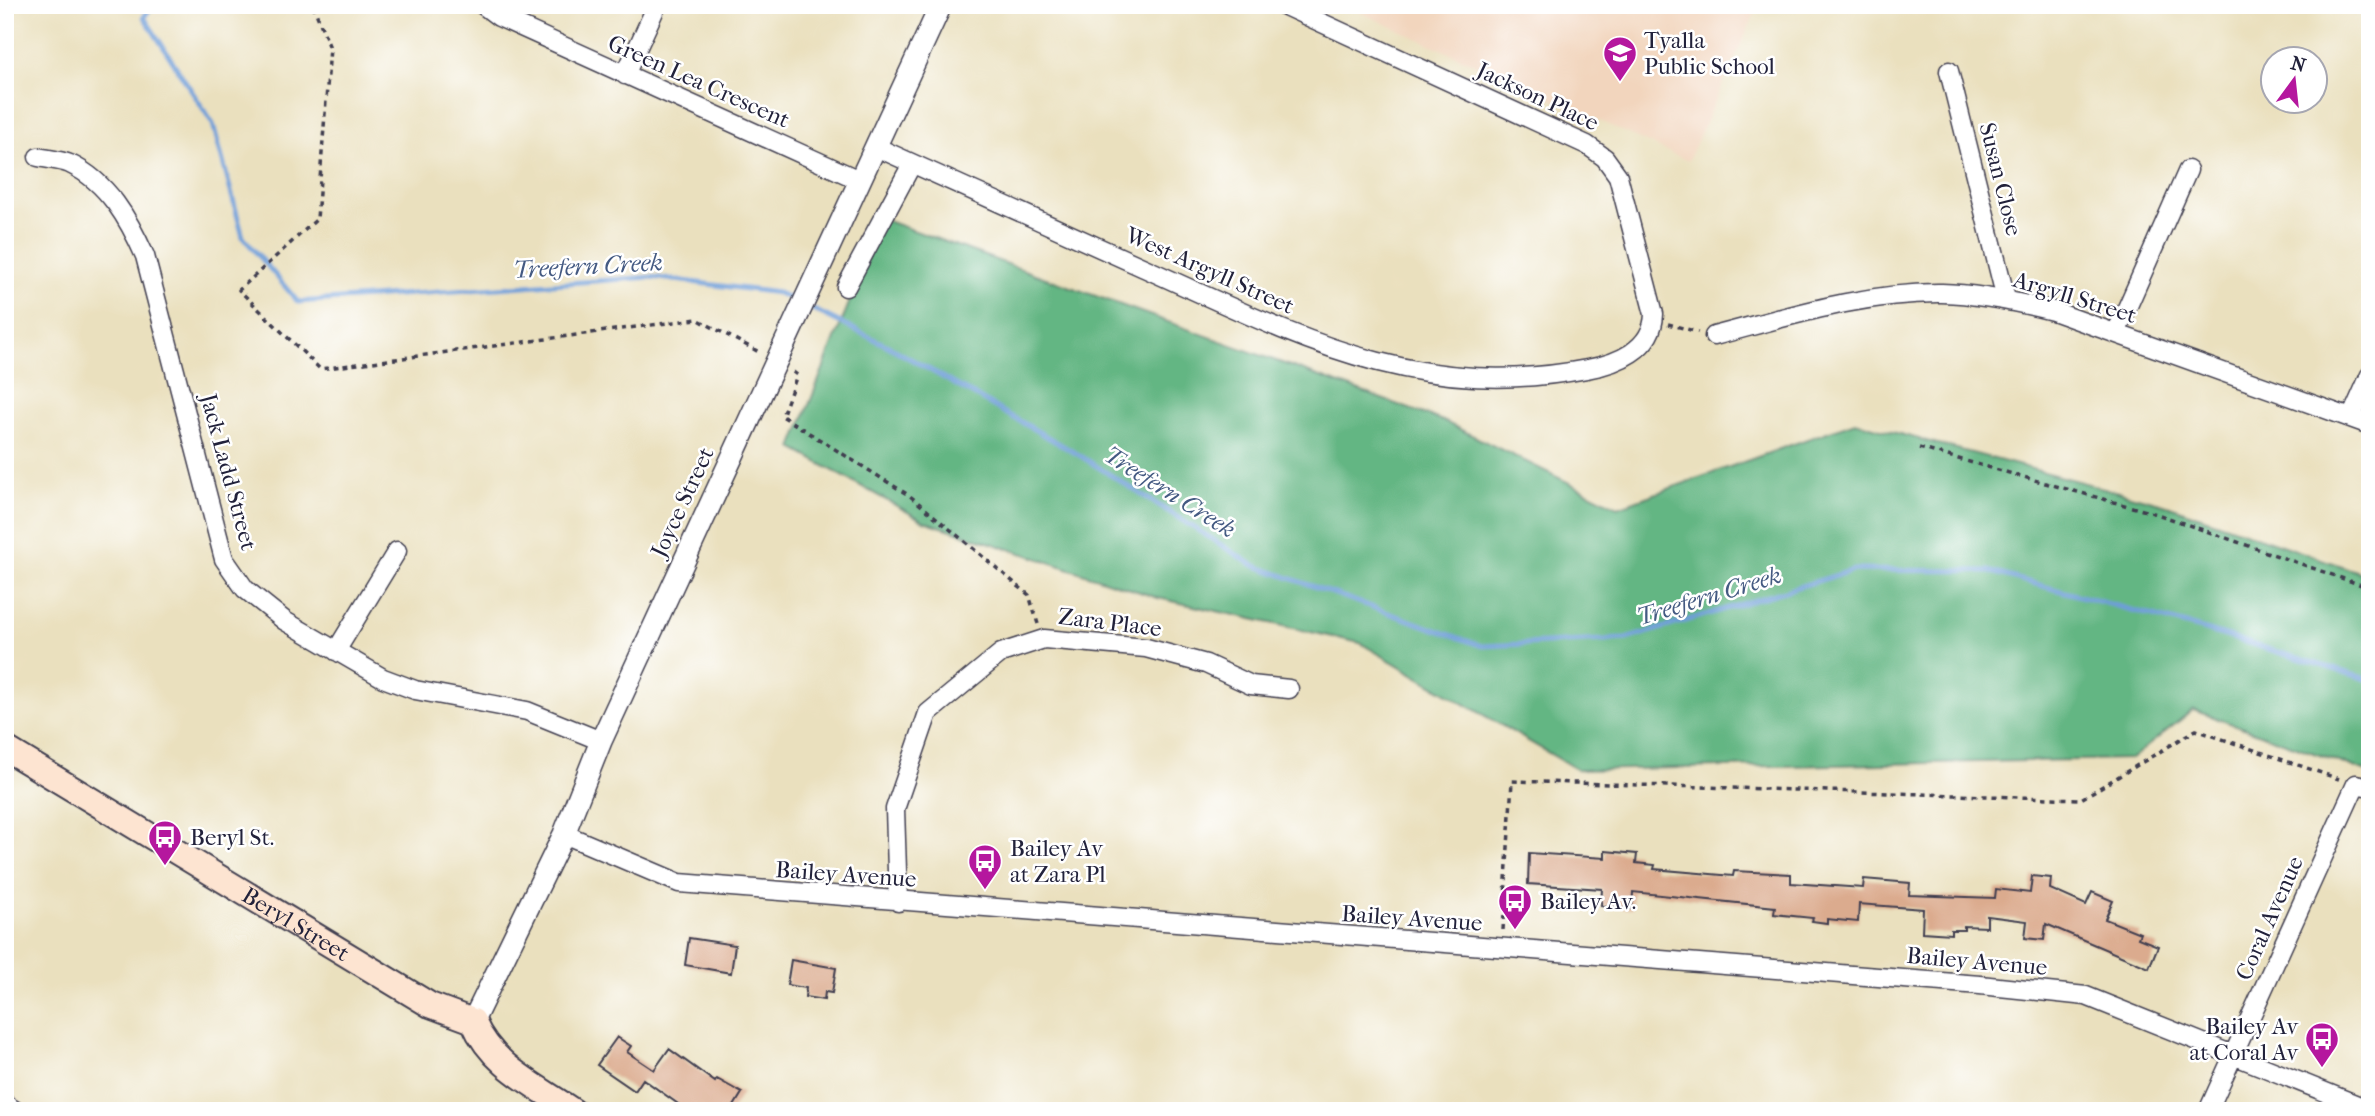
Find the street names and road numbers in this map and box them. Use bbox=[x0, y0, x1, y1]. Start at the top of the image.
street label: Green Lea Crescent bbox=[604, 29, 794, 134]
street label: Jackson Place bbox=[1471, 56, 1603, 136]
street label: Susan Close bbox=[1973, 120, 2028, 238]
street label: West Argyll Street bbox=[1120, 221, 1298, 320]
street label: Argyll Street bbox=[2009, 266, 2140, 329]
street label: Jack Ladd Street bbox=[194, 389, 262, 553]
street label: Joyce Street bbox=[644, 443, 720, 563]
street label: Zara Place bbox=[1057, 603, 1163, 642]
street label: Coral Avenue bbox=[2230, 852, 2309, 984]
street label: Bailey Avenue bbox=[775, 856, 917, 893]
street label: Beryl Street bbox=[237, 882, 354, 967]
street label: Bailey Avenue bbox=[1341, 900, 1483, 937]
street label: Bailey Avenue bbox=[1906, 942, 2048, 981]

